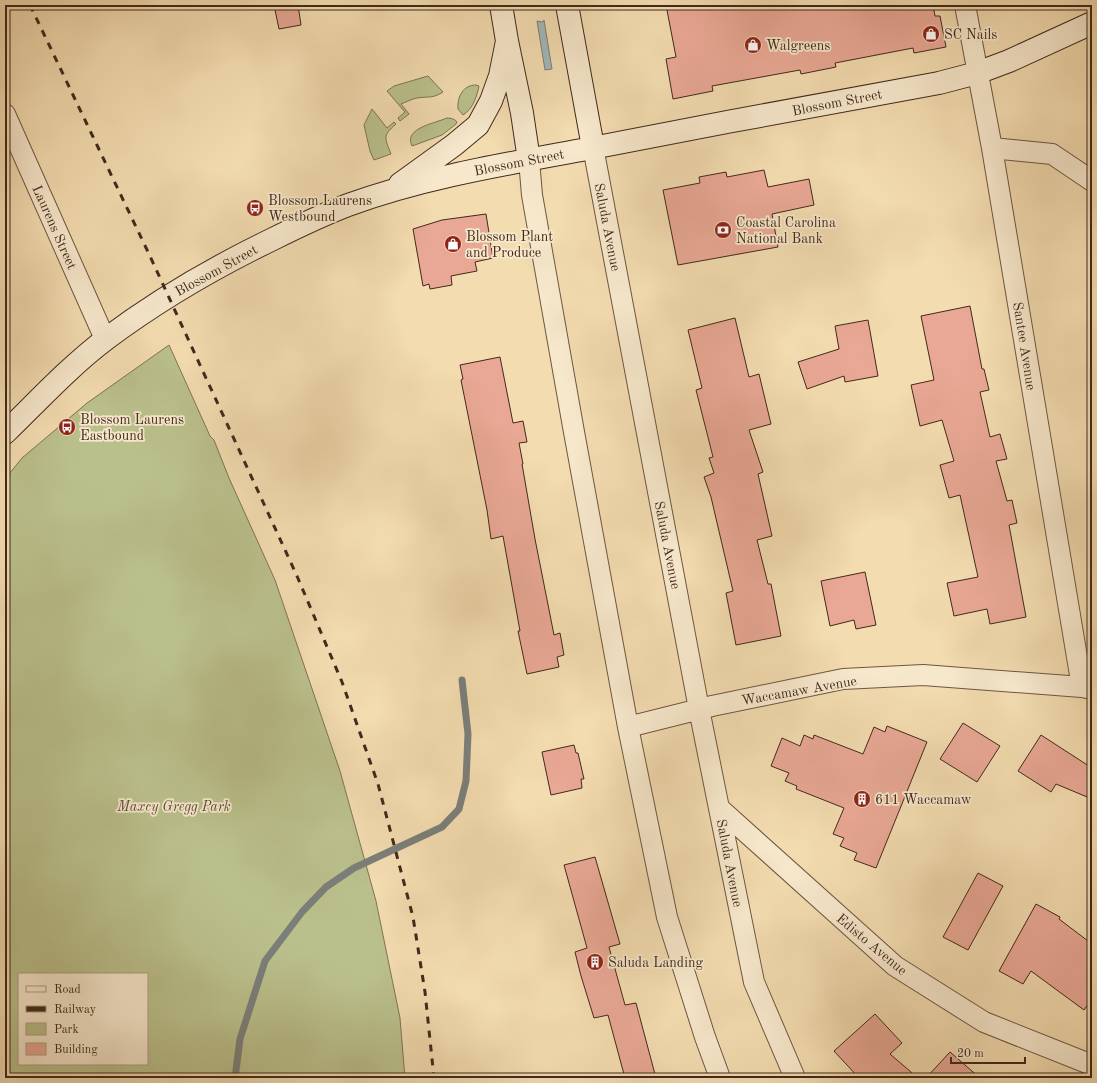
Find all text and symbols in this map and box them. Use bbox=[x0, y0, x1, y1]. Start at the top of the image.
shop icon: SC Nails bbox=[921, 24, 941, 44]
place label: SC Nails bbox=[944, 28, 997, 42]
shop icon: Walgreens bbox=[743, 35, 763, 55]
place label: Walgreens bbox=[766, 39, 830, 53]
street label: Blossom Street bbox=[791, 87, 884, 119]
street label: Blossom Street bbox=[473, 147, 566, 179]
street label: Saluda Avenue bbox=[592, 182, 622, 272]
street label: Laurens Street bbox=[29, 183, 79, 272]
place label: Blossom Laurens Westbound bbox=[268, 194, 372, 224]
bus stop icon: Blossom Laurens Westbound bbox=[245, 198, 265, 218]
place label: Coastal Carolina National Bank bbox=[736, 216, 836, 246]
bank icon: Coastal Carolina National Bank bbox=[713, 220, 733, 240]
place label: Blossom Plant and Produce bbox=[466, 230, 553, 260]
shop icon: Blossom Plant and Produce bbox=[443, 234, 463, 254]
street label: Blossom Street bbox=[173, 242, 260, 299]
street label: Santee Avenue bbox=[1010, 301, 1038, 391]
place label: Blossom Laurens Eastbound bbox=[80, 413, 184, 443]
bus stop icon: Blossom Laurens Eastbound bbox=[57, 417, 77, 437]
street label: Saluda Avenue bbox=[652, 500, 682, 590]
street label: Waccamaw Avenue bbox=[740, 674, 858, 708]
building icon: 611 Waccamaw bbox=[852, 789, 872, 809]
place label: 611 Waccamaw bbox=[875, 793, 972, 807]
park label: Maxcy Gregg Park bbox=[116, 800, 231, 815]
street label: Saluda Avenue bbox=[714, 818, 744, 908]
street label: Edisto Avenue bbox=[834, 911, 909, 978]
building icon: Saluda Landing bbox=[585, 952, 605, 972]
place label: Saluda Landing bbox=[608, 956, 703, 970]
legend bbox=[18, 973, 148, 1065]
text: Road bbox=[54, 984, 81, 996]
text: Railway bbox=[54, 1004, 97, 1016]
text: Park bbox=[54, 1024, 79, 1036]
scale bar bbox=[951, 1039, 1025, 1065]
text: Building bbox=[54, 1044, 98, 1056]
text: 20 m bbox=[957, 1048, 984, 1060]

